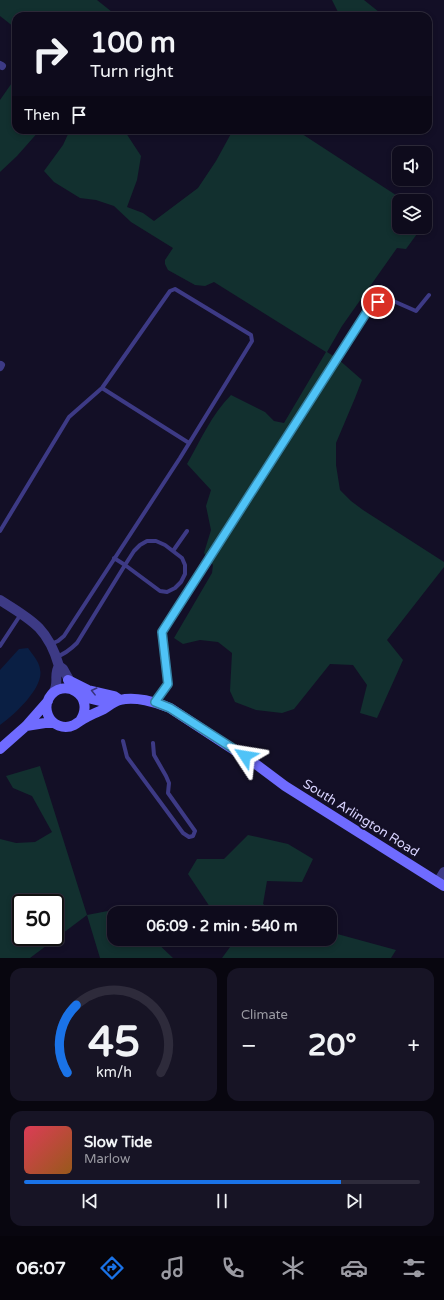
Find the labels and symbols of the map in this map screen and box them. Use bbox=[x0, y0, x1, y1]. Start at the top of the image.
pin bbox=[361, 285, 395, 319]
one-way arrow bbox=[91, 687, 98, 696]
position arrow bbox=[224, 735, 266, 777]
street label: South Arlington Road bbox=[300, 776, 422, 860]
speed limit sign: 50 bbox=[12, 894, 64, 946]

